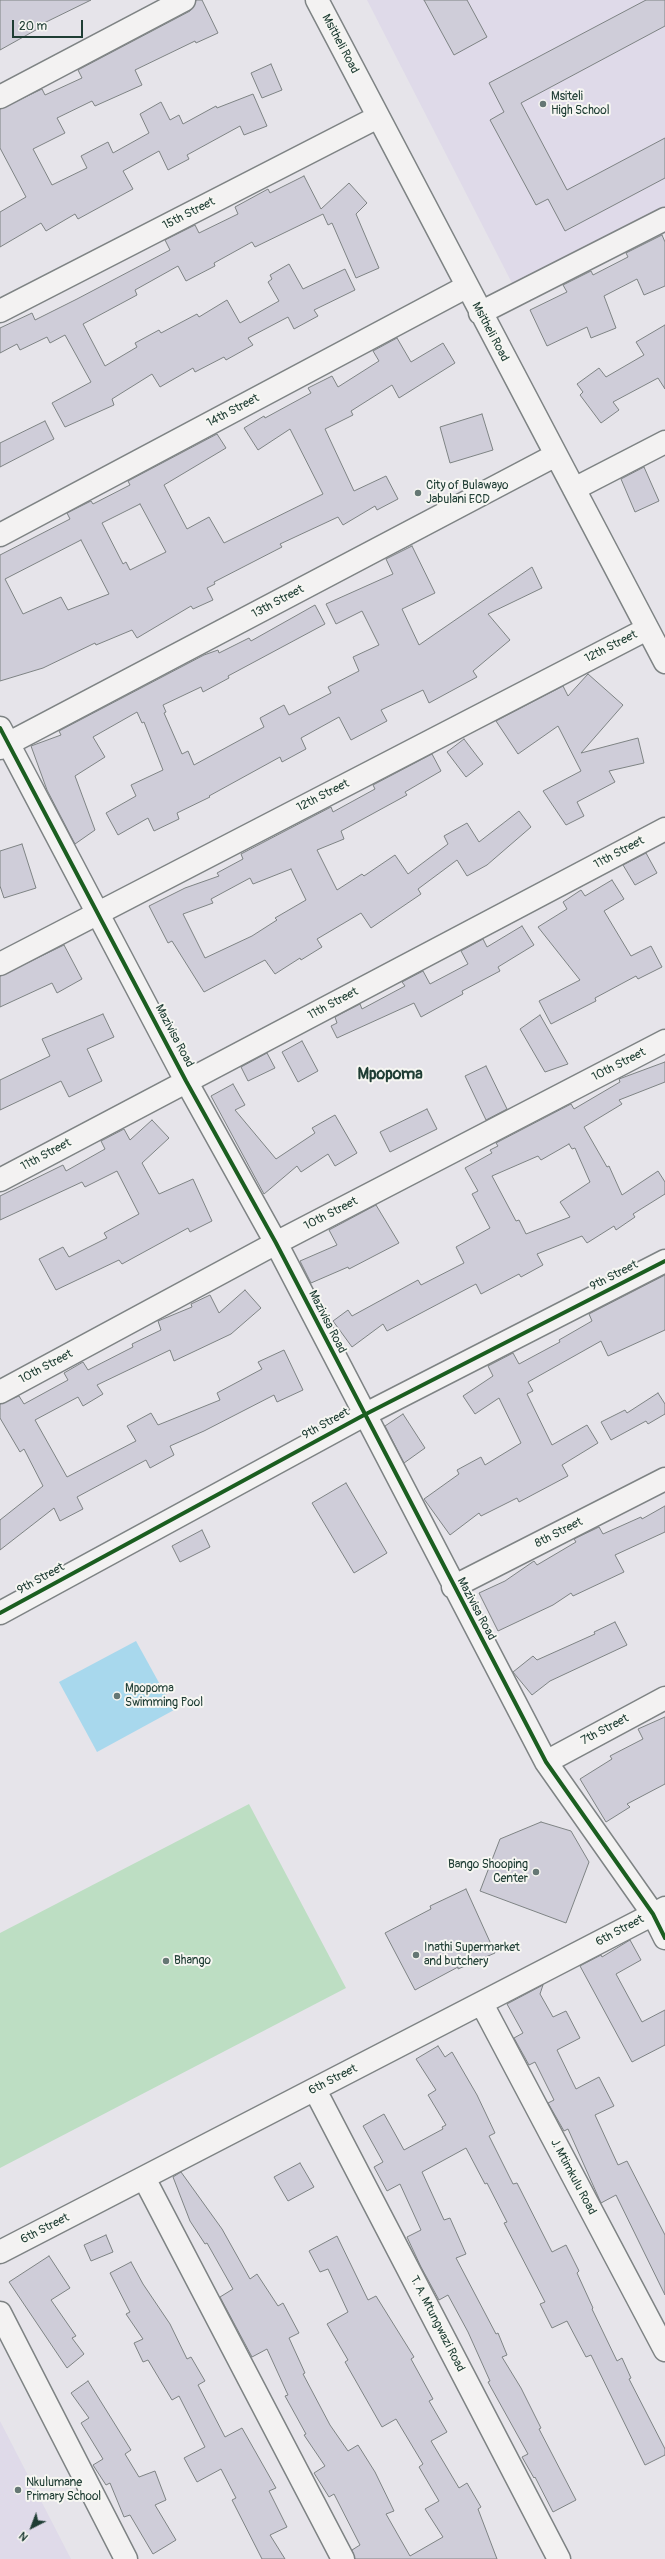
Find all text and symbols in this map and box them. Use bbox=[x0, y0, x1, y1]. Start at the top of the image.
scale bar bbox=[14, 12, 85, 38]
street label: Msitheli Road bbox=[318, 12, 362, 76]
text: 20 m bbox=[19, 19, 47, 34]
place label: Msiteli High School bbox=[551, 90, 610, 118]
marker: Msiteli High School bbox=[538, 99, 548, 109]
street label: 15th Street bbox=[160, 195, 218, 233]
street label: Msitheli Road bbox=[468, 300, 512, 364]
street label: 14th Street bbox=[204, 391, 262, 431]
place label: City of Bulawayo Jabulani ECD bbox=[426, 479, 509, 507]
marker: City of Bulawayo Jabulani ECD bbox=[413, 488, 423, 498]
street label: 13th Street bbox=[249, 582, 307, 622]
street label: 12th Street bbox=[582, 628, 640, 666]
street label: 12th Street bbox=[294, 777, 352, 815]
street label: 11th Street bbox=[591, 834, 647, 872]
street label: 11th Street bbox=[305, 985, 361, 1023]
street label: Mazivisa Road bbox=[151, 1002, 197, 1070]
street label: 10th Street bbox=[590, 1045, 648, 1085]
district label: Mpopoma bbox=[357, 1065, 423, 1085]
street label: 11th Street bbox=[18, 1136, 74, 1174]
street label: 10th Street bbox=[302, 1194, 360, 1234]
street label: 9th Street bbox=[588, 1258, 640, 1294]
street label: Mazivisa Road bbox=[305, 1288, 349, 1356]
street label: 10th Street bbox=[17, 1347, 75, 1387]
street label: 9th Street bbox=[300, 1405, 352, 1443]
street label: 8th Street bbox=[533, 1515, 585, 1551]
street label: 9th Street bbox=[15, 1560, 67, 1598]
street label: Mazivisa Road bbox=[453, 1575, 499, 1643]
place label: Mpopoma Swimming Pool bbox=[125, 1682, 203, 1710]
marker: Mpopoma Swimming Pool bbox=[112, 1691, 122, 1701]
street label: 7th Street bbox=[579, 1711, 631, 1749]
place label: Bango Shooping Center bbox=[448, 1858, 528, 1886]
marker: Bango Shooping Center bbox=[531, 1867, 541, 1877]
street label: 6th Street bbox=[593, 1912, 647, 1950]
place label: Inathi Supermarket and butchery bbox=[424, 1941, 520, 1969]
marker: Inathi Supermarket and butchery bbox=[411, 1950, 421, 1960]
place label: Bhango bbox=[174, 1954, 211, 1968]
marker: Bhango bbox=[161, 1956, 171, 1966]
street label: 6th Street bbox=[306, 2062, 360, 2098]
street label: J. Mtimkulu Road bbox=[547, 2137, 599, 2217]
street label: 6th Street bbox=[18, 2211, 72, 2247]
street label: T. A. Mtungwazi Road bbox=[407, 2274, 467, 2374]
place label: Nkulumane Primary School bbox=[26, 2476, 101, 2504]
marker: Nkulumane Primary School bbox=[13, 2485, 23, 2495]
north arrow bbox=[12, 2507, 52, 2547]
text: N bbox=[17, 2529, 31, 2544]

